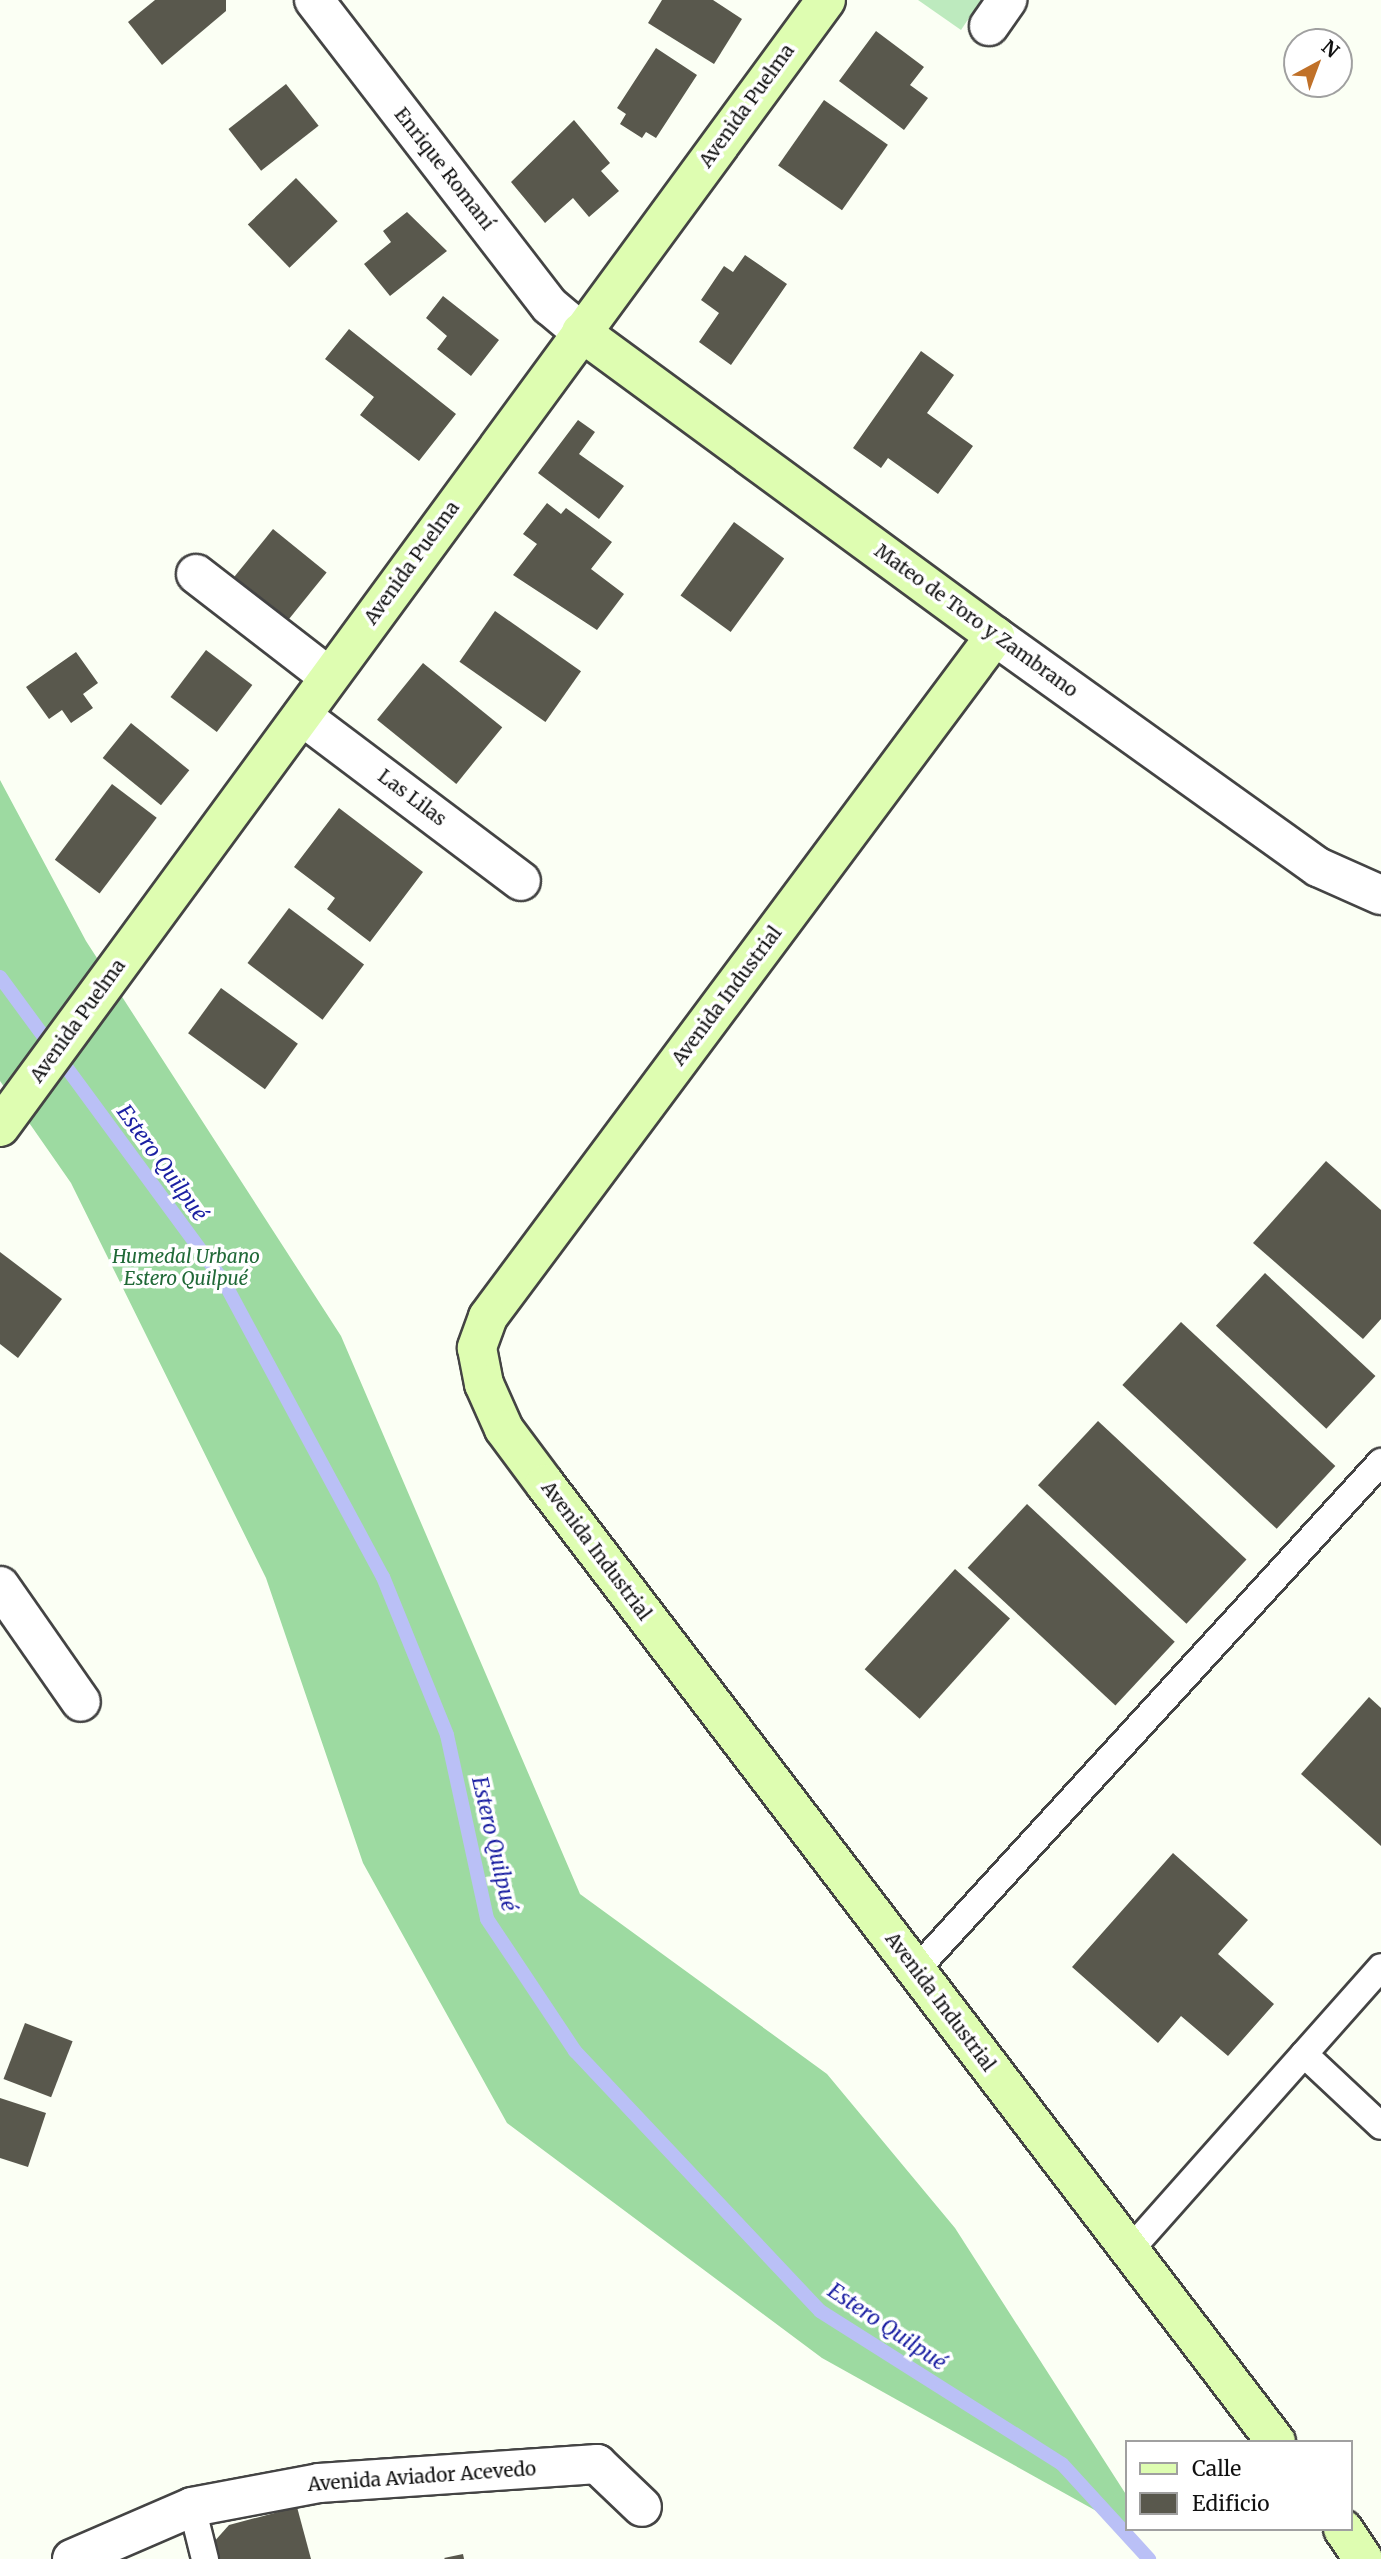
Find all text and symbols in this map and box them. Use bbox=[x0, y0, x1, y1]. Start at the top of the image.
north arrow bbox=[1283, 28, 1353, 98]
text: N bbox=[1317, 35, 1344, 63]
street label: Avenida Puelma bbox=[695, 40, 799, 172]
street label: Enrique Romaní bbox=[389, 103, 499, 235]
street label: Avenida Puelma bbox=[360, 497, 464, 629]
street label: Mateo de Toro y Zambrano bbox=[870, 540, 1082, 702]
street label: Las Lilas bbox=[373, 765, 451, 831]
street label: Avenida Industrial bbox=[667, 922, 787, 1070]
street label: Avenida Puelma bbox=[26, 955, 130, 1087]
water label: Estero Quilpué bbox=[111, 1100, 213, 1226]
park label: Humedal Urbano Estero Quilpué bbox=[112, 1246, 260, 1290]
street label: Avenida Industrial bbox=[536, 1477, 656, 1625]
water label: Estero Quilpué bbox=[466, 1774, 522, 1914]
street label: Avenida Industrial bbox=[880, 1928, 1000, 2076]
water label: Estero Quilpué bbox=[823, 2278, 951, 2376]
legend bbox=[1126, 2440, 1353, 2531]
text: Calle bbox=[1192, 2455, 1241, 2482]
street label: Avenida Aviador Acevedo bbox=[307, 2458, 537, 2496]
text: Edificio bbox=[1192, 2490, 1269, 2517]

